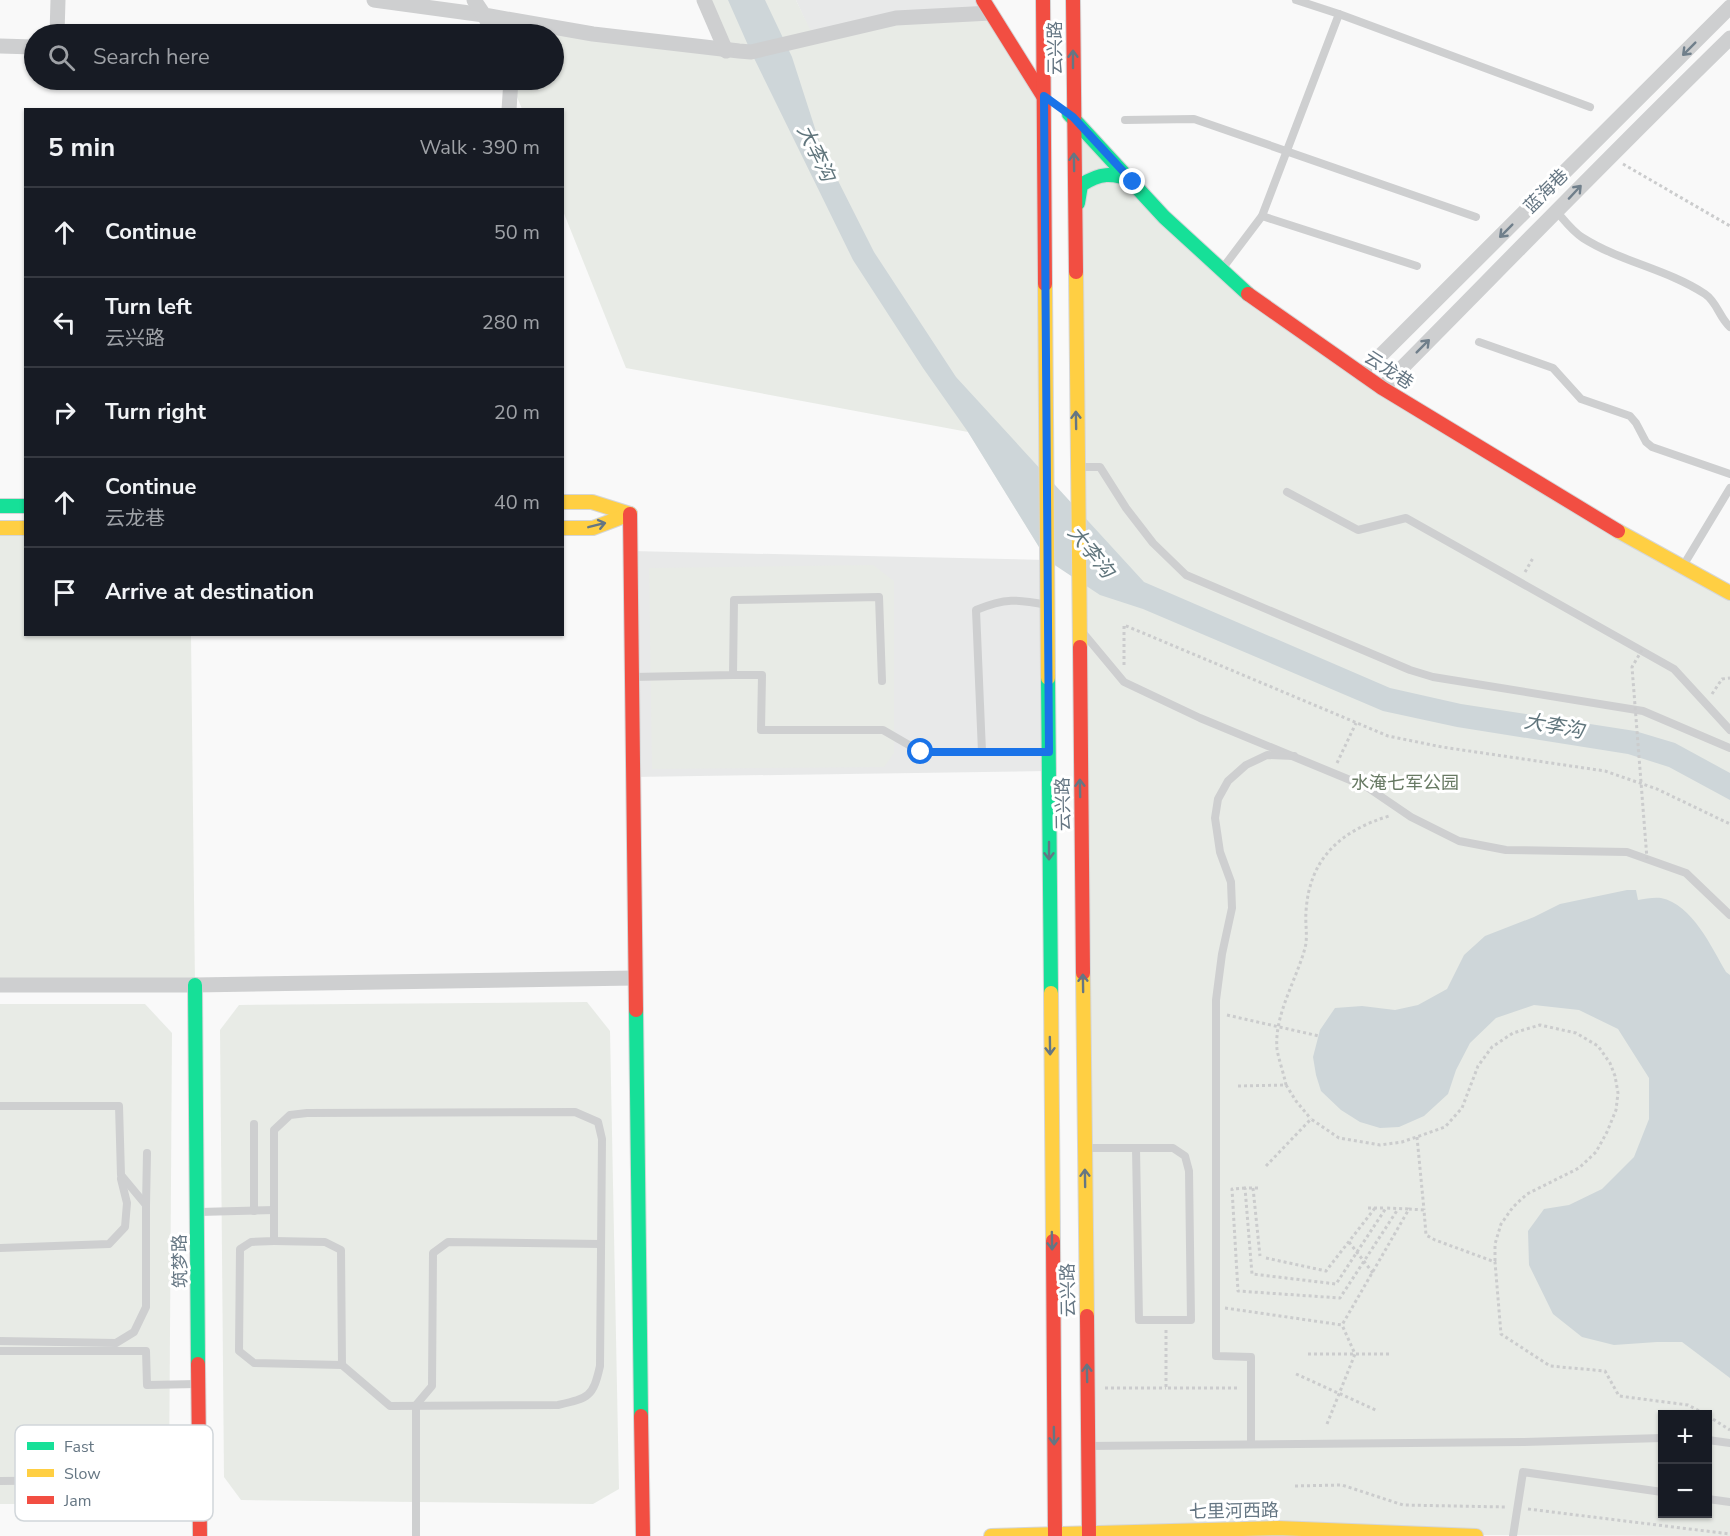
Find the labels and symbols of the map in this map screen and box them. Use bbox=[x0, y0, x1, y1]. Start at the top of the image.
street label: 云兴路 bbox=[1043, 21, 1067, 75]
one-way arrow bbox=[1681, 41, 1696, 56]
one-way arrow bbox=[1067, 49, 1079, 69]
water label: 大李沟 bbox=[791, 120, 842, 188]
one-way arrow bbox=[1068, 153, 1079, 173]
street label: 蓝海巷 bbox=[1518, 163, 1574, 219]
route end bbox=[1119, 168, 1145, 194]
one-way arrow bbox=[1568, 185, 1582, 200]
one-way arrow bbox=[1498, 223, 1513, 238]
one-way arrow bbox=[1416, 339, 1431, 354]
street label: 云龙巷 bbox=[1360, 345, 1418, 395]
one-way arrow bbox=[1071, 411, 1082, 431]
one-way arrow bbox=[587, 519, 606, 531]
water label: 大李沟 bbox=[1062, 520, 1122, 585]
water label: 大李沟 bbox=[1522, 707, 1588, 745]
route start bbox=[907, 738, 933, 764]
park label: 水淹七军公园 bbox=[1351, 771, 1459, 795]
street label: 云兴路 bbox=[1051, 777, 1075, 831]
one-way arrow bbox=[1075, 778, 1086, 798]
one-way arrow bbox=[1043, 841, 1055, 861]
one-way arrow bbox=[1077, 973, 1088, 993]
one-way arrow bbox=[1044, 1036, 1056, 1056]
one-way arrow bbox=[1079, 1168, 1091, 1188]
one-way arrow bbox=[1046, 1231, 1058, 1251]
street label: 筑梦路 bbox=[168, 1234, 192, 1288]
street label: 云兴路 bbox=[1056, 1263, 1080, 1317]
one-way arrow bbox=[1081, 1363, 1093, 1383]
legend bbox=[15, 1425, 213, 1521]
one-way arrow bbox=[1048, 1426, 1060, 1446]
text: Fast bbox=[64, 1436, 95, 1458]
text: Slow bbox=[64, 1463, 101, 1485]
text: Jam bbox=[63, 1490, 91, 1512]
street label: 七里河西路 bbox=[1189, 1498, 1279, 1524]

